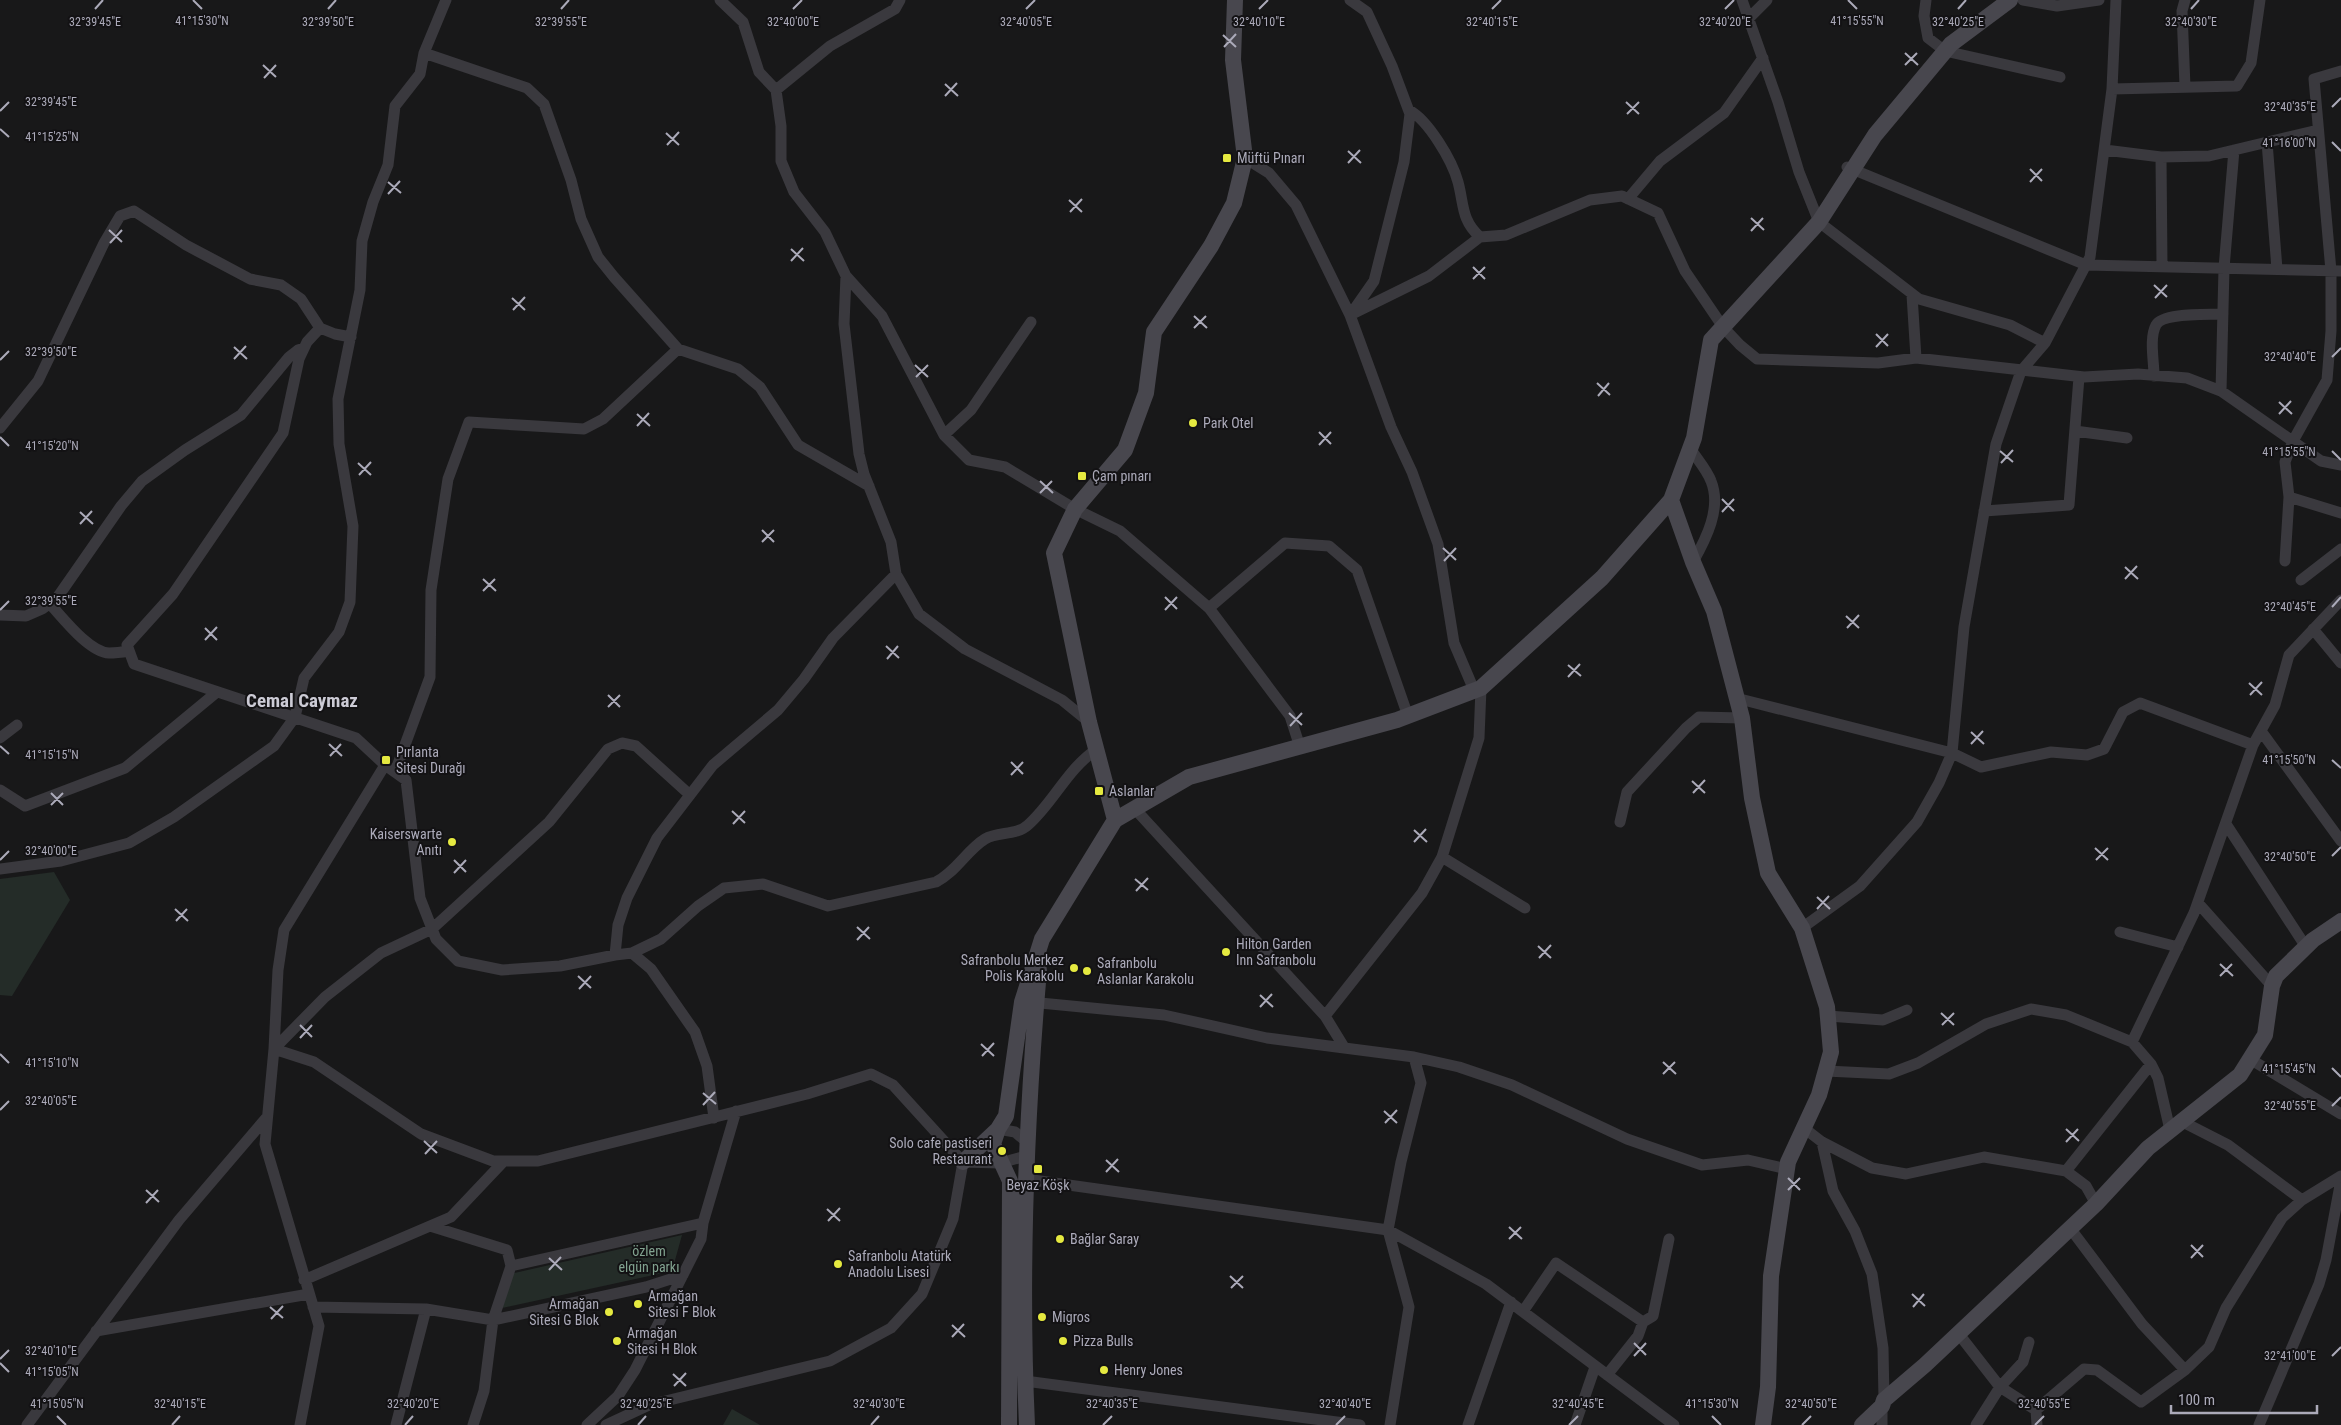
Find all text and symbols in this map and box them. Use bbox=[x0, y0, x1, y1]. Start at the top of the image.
text: 41°15'30"N bbox=[175, 14, 229, 28]
text: 41°15'55"N bbox=[1830, 14, 1884, 28]
text: 32°39'45"E bbox=[69, 15, 121, 29]
text: 32°39'50"E bbox=[302, 15, 354, 29]
text: 32°39'55"E bbox=[535, 15, 587, 29]
text: 32°40'00"E bbox=[767, 15, 819, 29]
text: 32°40'05"E bbox=[1000, 15, 1052, 29]
text: 32°40'10"E bbox=[1233, 15, 1285, 29]
text: 32°40'15"E bbox=[1466, 15, 1518, 29]
text: 32°40'20"E bbox=[1699, 15, 1751, 29]
text: 32°40'25"E bbox=[1932, 15, 1984, 29]
text: 32°40'30"E bbox=[2165, 15, 2217, 29]
text: 32°39'45"E bbox=[25, 95, 77, 109]
text: 32°40'35"E bbox=[2264, 100, 2316, 114]
text: 41°15'25"N bbox=[25, 130, 79, 144]
text: 41°16'00"N bbox=[2262, 136, 2316, 150]
place label: Müftü Pınarı bbox=[1237, 150, 1305, 166]
marker: Müftü Pınarı bbox=[1221, 152, 1233, 164]
text: 32°39'50"E bbox=[25, 345, 77, 359]
text: 32°40'40"E bbox=[2264, 350, 2316, 364]
place label: Park Otel bbox=[1203, 415, 1254, 431]
marker: Park Otel bbox=[1187, 417, 1199, 429]
text: 41°15'20"N bbox=[25, 439, 79, 453]
text: 41°15'55"N bbox=[2262, 445, 2316, 459]
place label: Çam pınarı bbox=[1092, 468, 1152, 484]
marker: Çam pınarı bbox=[1076, 470, 1088, 482]
text: 32°39'55"E bbox=[25, 594, 77, 608]
text: 32°40'45"E bbox=[2264, 600, 2316, 614]
district label: Cemal Caymaz bbox=[246, 689, 358, 712]
place label: Pırlanta Sitesi Durağı bbox=[396, 744, 466, 776]
text: 41°15'15"N bbox=[25, 748, 79, 762]
text: 41°15'50"N bbox=[2262, 753, 2316, 767]
marker: Pırlanta Sitesi Durağı bbox=[380, 754, 392, 766]
place label: Aslanlar bbox=[1109, 783, 1154, 799]
marker: Aslanlar bbox=[1093, 785, 1105, 797]
place label: Kaiserswarte Anıtı bbox=[370, 826, 442, 858]
marker: Kaiserswarte Anıtı bbox=[446, 836, 458, 848]
text: 32°40'00"E bbox=[25, 844, 77, 858]
text: 32°40'50"E bbox=[2264, 850, 2316, 864]
place label: Hilton Garden Inn Safranbolu bbox=[1236, 936, 1316, 968]
marker: Hilton Garden Inn Safranbolu bbox=[1220, 946, 1232, 958]
place label: Safranbolu Merkez Polis Karakolu bbox=[961, 952, 1064, 984]
place label: Safranbolu Aslanlar Karakolu bbox=[1097, 955, 1194, 987]
marker: Safranbolu Merkez Polis Karakolu bbox=[1068, 962, 1080, 974]
marker: Safranbolu Aslanlar Karakolu bbox=[1081, 965, 1093, 977]
text: 41°15'10"N bbox=[25, 1056, 79, 1070]
text: 41°15'45"N bbox=[2262, 1062, 2316, 1076]
text: 32°40'05"E bbox=[25, 1094, 77, 1108]
text: 32°40'55"E bbox=[2264, 1099, 2316, 1113]
place label: Solo cafe pastiseri Restaurant bbox=[889, 1135, 992, 1167]
marker: Solo cafe pastiseri Restaurant bbox=[996, 1145, 1008, 1157]
marker: Beyaz Köşk bbox=[1032, 1163, 1044, 1175]
place label: Beyaz Köşk bbox=[1006, 1177, 1070, 1193]
place label: Bağlar Saray bbox=[1070, 1231, 1139, 1247]
marker: Bağlar Saray bbox=[1054, 1233, 1066, 1245]
park label: özlem elgün parkı bbox=[619, 1243, 679, 1275]
place label: Safranbolu Atatürk Anadolu Lisesi bbox=[848, 1248, 952, 1280]
marker: Safranbolu Atatürk Anadolu Lisesi bbox=[832, 1258, 844, 1270]
place label: Armağan Sitesi F Blok bbox=[648, 1288, 717, 1320]
place label: Armağan Sitesi G Blok bbox=[529, 1296, 600, 1328]
marker: Armağan Sitesi F Blok bbox=[632, 1298, 644, 1310]
marker: Armağan Sitesi G Blok bbox=[603, 1306, 615, 1318]
place label: Migros bbox=[1052, 1309, 1090, 1325]
marker: Migros bbox=[1036, 1311, 1048, 1323]
place label: Armağan Sitesi H Blok bbox=[627, 1325, 698, 1357]
place label: Pizza Bulls bbox=[1073, 1333, 1133, 1349]
marker: Armağan Sitesi H Blok bbox=[611, 1335, 623, 1347]
marker: Pizza Bulls bbox=[1057, 1335, 1069, 1347]
text: 32°40'10"E bbox=[25, 1344, 77, 1358]
text: 32°41'00"E bbox=[2264, 1349, 2316, 1363]
place label: Henry Jones bbox=[1114, 1362, 1183, 1378]
marker: Henry Jones bbox=[1098, 1364, 1110, 1376]
text: 41°15'05"N bbox=[25, 1365, 79, 1379]
scale bar bbox=[2171, 1382, 2317, 1414]
text: 100 m bbox=[2178, 1391, 2215, 1409]
text: 41°15'05"N bbox=[30, 1397, 84, 1411]
text: 32°40'15"E bbox=[154, 1397, 206, 1411]
text: 32°40'20"E bbox=[387, 1397, 439, 1411]
text: 32°40'25"E bbox=[620, 1397, 672, 1411]
text: 32°40'30"E bbox=[853, 1397, 905, 1411]
text: 32°40'35"E bbox=[1086, 1397, 1138, 1411]
text: 32°40'40"E bbox=[1319, 1397, 1371, 1411]
text: 32°40'45"E bbox=[1552, 1397, 1604, 1411]
text: 41°15'30"N bbox=[1685, 1397, 1739, 1411]
text: 32°40'50"E bbox=[1785, 1397, 1837, 1411]
text: 32°40'55"E bbox=[2018, 1397, 2070, 1411]

